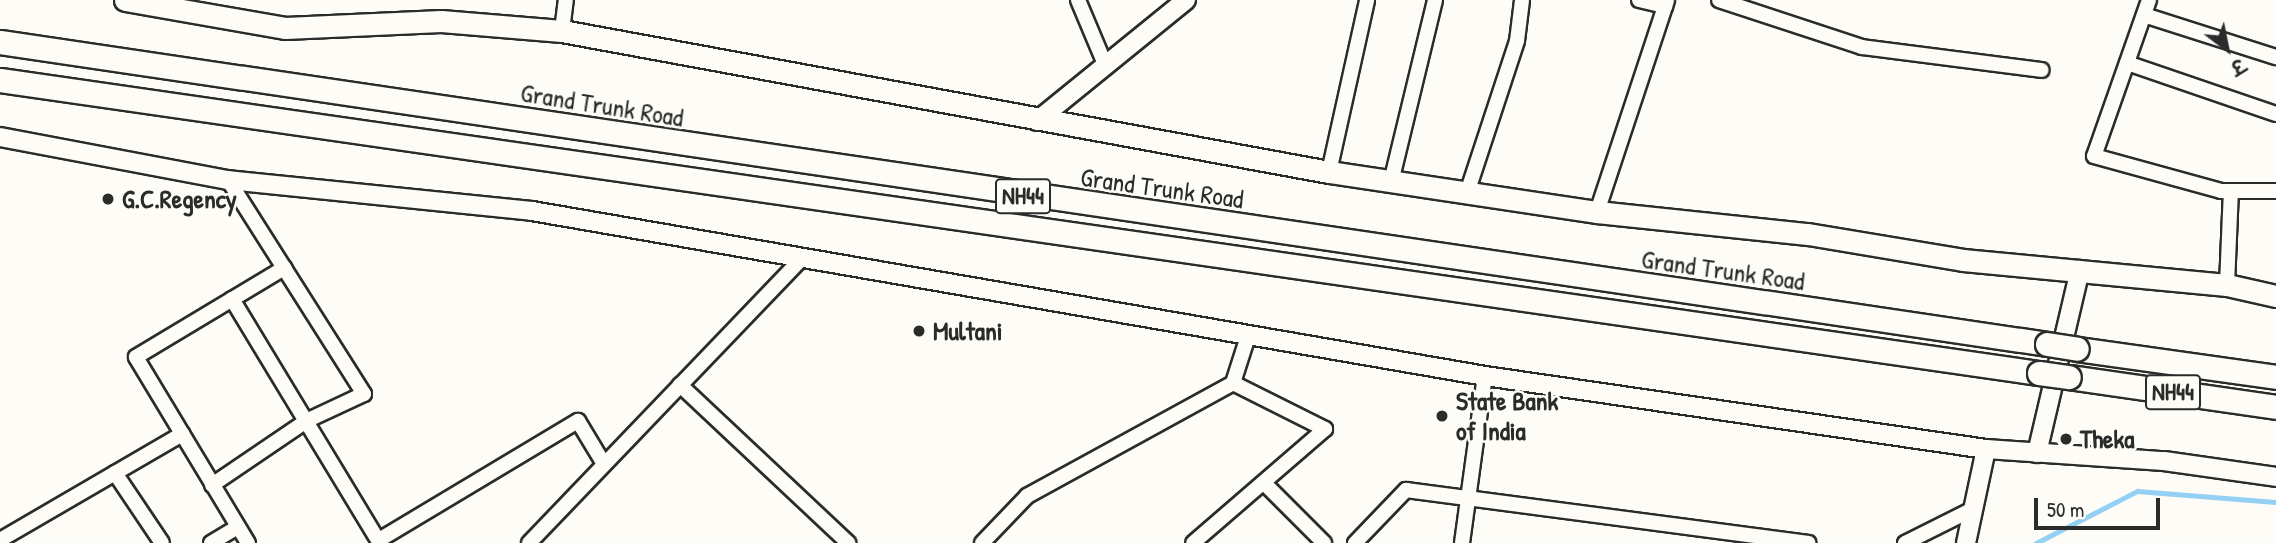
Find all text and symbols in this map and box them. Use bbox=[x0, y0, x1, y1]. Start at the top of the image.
north arrow bbox=[2192, 14, 2262, 84]
text: उ bbox=[2226, 52, 2250, 81]
street label: Grand Trunk Road bbox=[518, 77, 686, 133]
street label: Grand Trunk Road bbox=[1078, 161, 1246, 215]
road number: NH44 bbox=[995, 176, 1051, 216]
place label: G.C.Regency bbox=[122, 183, 237, 215]
marker: G.C.Regency bbox=[100, 191, 116, 207]
street label: Grand Trunk Road bbox=[1639, 243, 1807, 297]
place label: Multani bbox=[933, 315, 1002, 347]
marker: Multani bbox=[911, 323, 927, 339]
road number: NH44 bbox=[2145, 372, 2201, 412]
place label: State Bank of India bbox=[1456, 385, 1558, 446]
marker: State Bank of India bbox=[1434, 408, 1450, 424]
place label: Theka bbox=[2080, 423, 2134, 455]
marker: Theka bbox=[2058, 431, 2074, 447]
scale bar bbox=[2038, 484, 2164, 528]
text: 50 m bbox=[2047, 495, 2084, 524]

